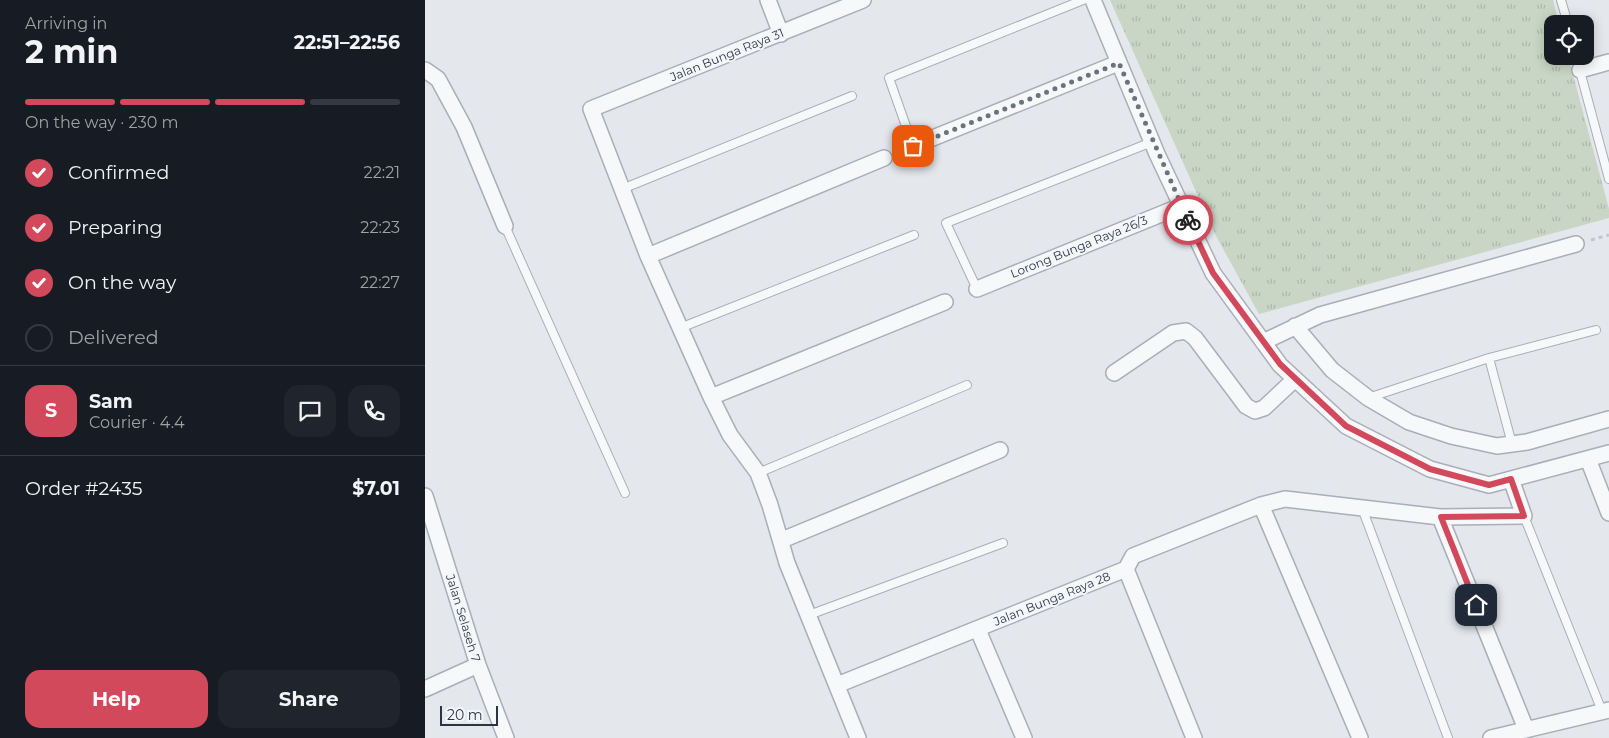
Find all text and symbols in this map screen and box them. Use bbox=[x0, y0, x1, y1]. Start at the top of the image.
text: Arriving in bbox=[25, 14, 107, 33]
map controls bbox=[1544, 15, 1594, 65]
button: locate bbox=[1544, 15, 1594, 65]
street label: Jalan Bunga Raya 31 bbox=[667, 25, 786, 85]
text: 22:51–22:56 bbox=[294, 31, 400, 54]
text: 2 min bbox=[25, 32, 118, 71]
text: On the way · 230 m bbox=[25, 113, 178, 132]
pin bbox=[892, 125, 934, 167]
icon: bag bbox=[899, 132, 927, 160]
icon: check bbox=[25, 159, 53, 187]
text: Confirmed bbox=[68, 161, 169, 184]
text: 22:21 bbox=[364, 163, 400, 182]
courier bbox=[1163, 195, 1213, 245]
icon: bike bbox=[1174, 206, 1202, 234]
street label: Lorong Bunga Raya 26/3 bbox=[1008, 212, 1150, 281]
icon: check bbox=[25, 214, 53, 242]
text: Preparing bbox=[68, 216, 163, 239]
text: 22:23 bbox=[360, 218, 400, 237]
icon: check bbox=[25, 269, 53, 297]
text: On the way bbox=[68, 271, 176, 294]
text: 22:27 bbox=[360, 273, 400, 292]
text: Delivered bbox=[68, 326, 159, 349]
button: chat bbox=[284, 385, 336, 437]
button: phone bbox=[348, 385, 400, 437]
text: Sam bbox=[89, 390, 133, 413]
text: S bbox=[45, 399, 57, 422]
text: Courier · 4.4 bbox=[89, 413, 185, 432]
text: Order #2435 bbox=[25, 477, 142, 500]
text: $7.01 bbox=[352, 477, 400, 500]
street label: Jalan Bunga Raya 28 bbox=[990, 568, 1113, 629]
street label: Jalan Selaseh 7 bbox=[443, 571, 484, 664]
pin bbox=[1455, 584, 1497, 626]
icon: home bbox=[1462, 591, 1490, 619]
button: Help bbox=[25, 670, 208, 728]
button: Share bbox=[218, 670, 400, 728]
scale bar bbox=[440, 703, 497, 726]
text: 20 m bbox=[447, 706, 483, 724]

